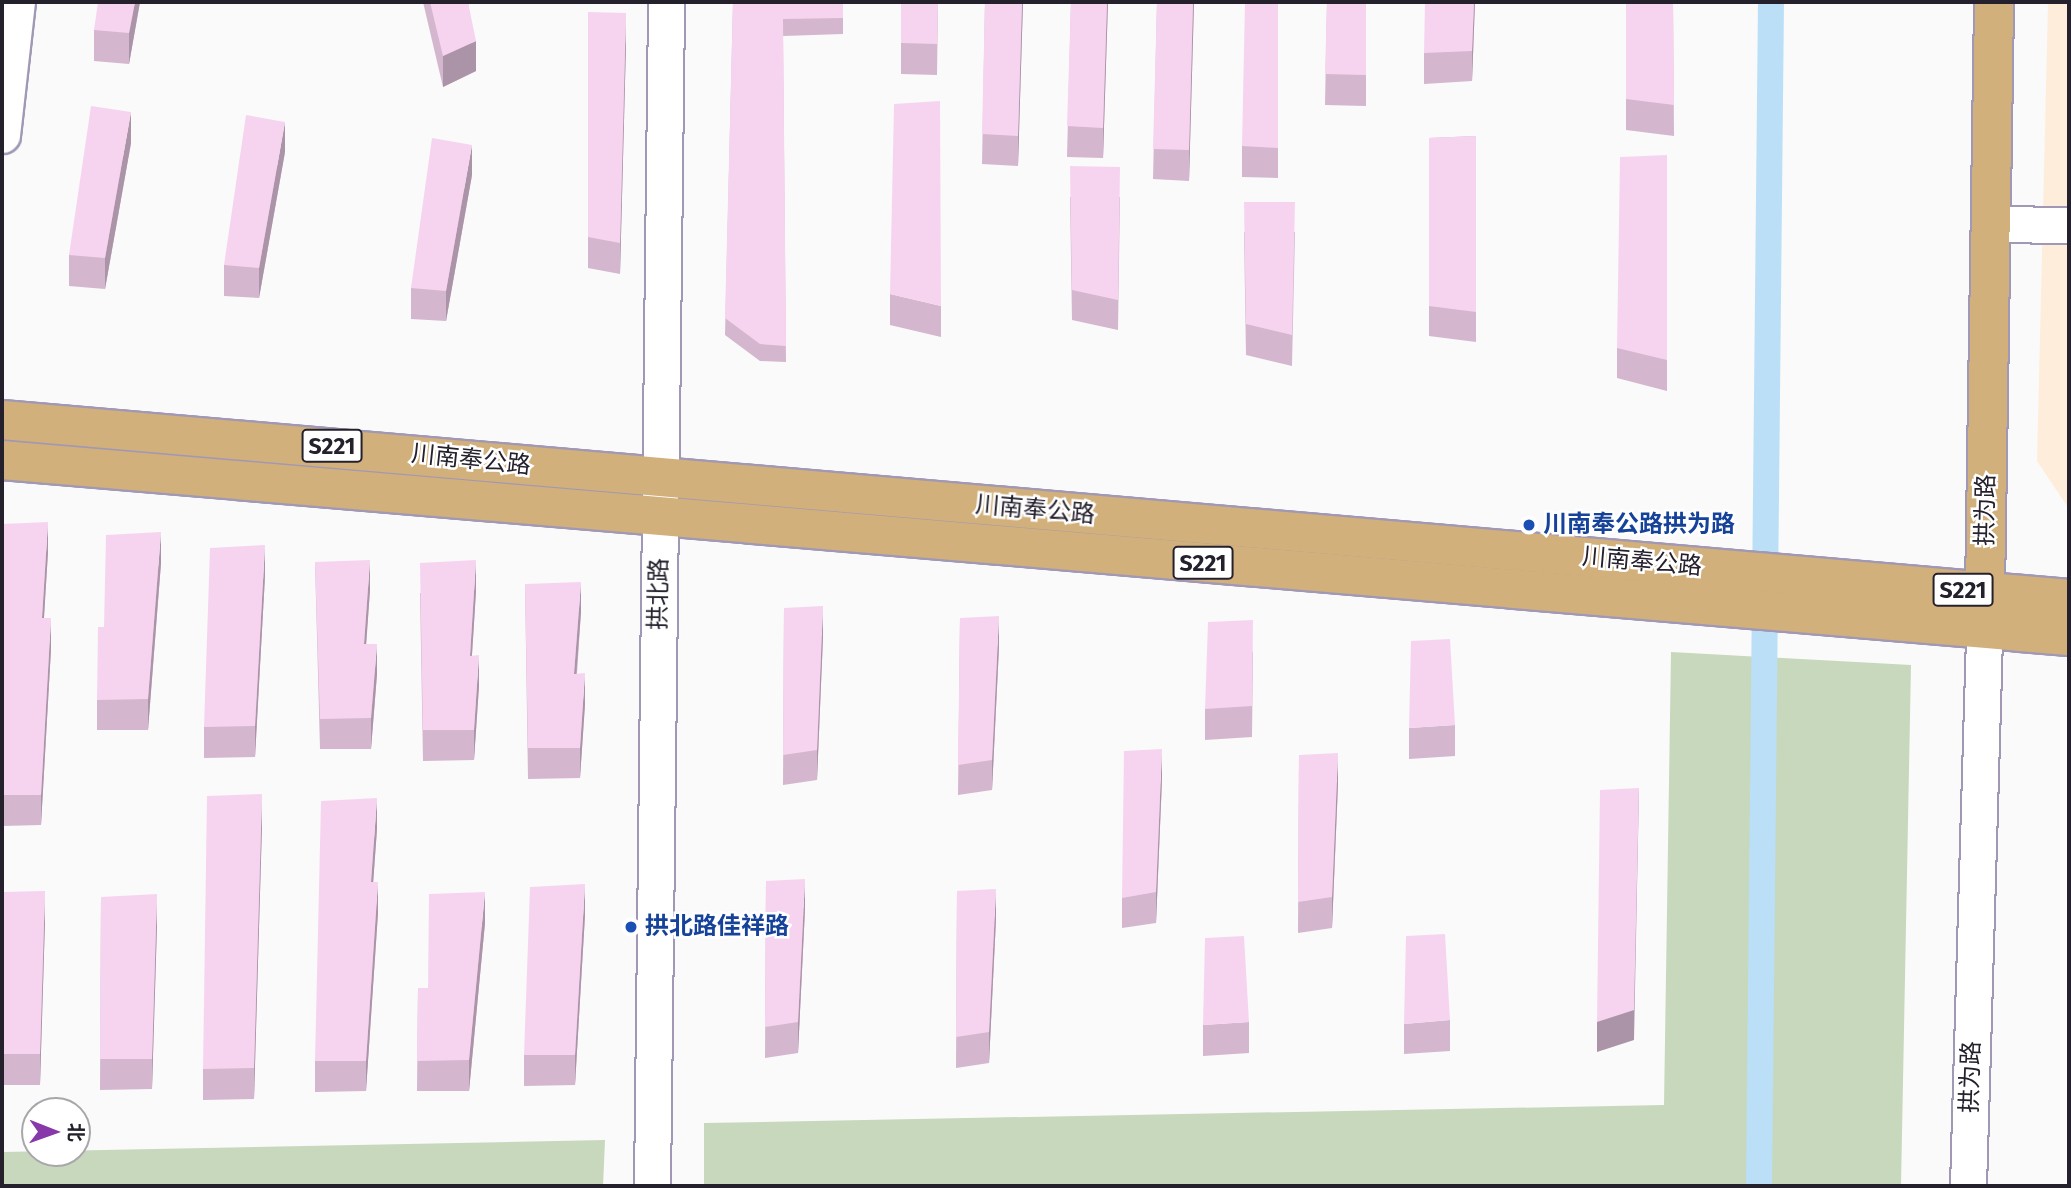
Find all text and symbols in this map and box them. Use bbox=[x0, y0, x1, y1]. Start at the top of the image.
road number: S221 bbox=[300, 426, 364, 466]
street label: 川南奉公路 bbox=[410, 439, 532, 481]
street label: 拱为路 bbox=[1971, 474, 2001, 546]
street label: 川南奉公路 bbox=[974, 490, 1096, 530]
place label: 川南奉公路拱为路 bbox=[1543, 511, 1735, 539]
marker: 川南奉公路拱为路 bbox=[1521, 517, 1537, 533]
street label: 川南奉公路 bbox=[1581, 542, 1703, 582]
road number: S221 bbox=[1172, 544, 1234, 582]
street label: 拱北路 bbox=[644, 558, 674, 630]
road number: S221 bbox=[1932, 570, 1994, 610]
place label: 拱北路佳祥路 bbox=[645, 913, 789, 941]
marker: 拱北路佳祥路 bbox=[623, 919, 639, 935]
street label: 拱为路 bbox=[1955, 1041, 1987, 1113]
north arrow bbox=[21, 1097, 91, 1167]
text: 北 bbox=[64, 1123, 87, 1142]

